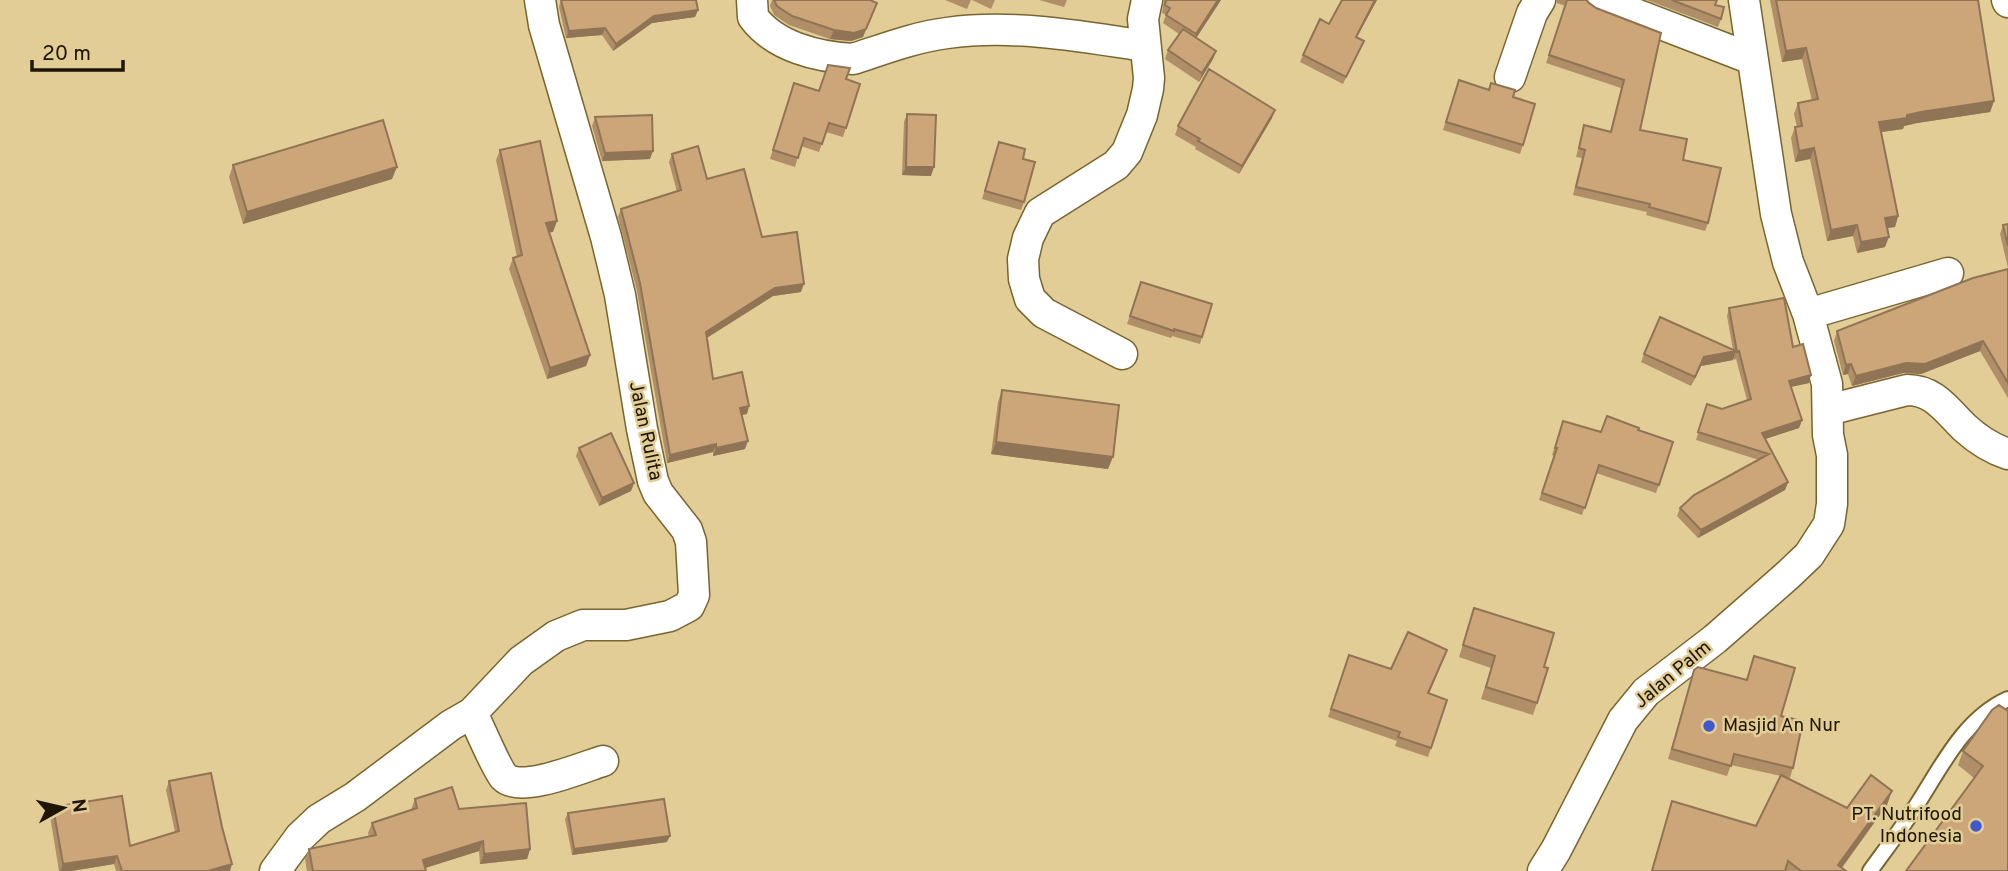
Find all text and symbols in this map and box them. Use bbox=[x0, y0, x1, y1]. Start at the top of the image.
scale bar bbox=[32, 28, 122, 72]
text: 20 m bbox=[42, 41, 91, 68]
street label: Jalan Rulita bbox=[623, 379, 667, 483]
street label: Jalan Palm bbox=[1630, 636, 1716, 714]
place label: Masjid An Nur bbox=[1723, 714, 1841, 738]
marker: Masjid An Nur bbox=[1701, 718, 1717, 734]
north arrow bbox=[28, 773, 98, 843]
text: N bbox=[65, 797, 91, 814]
place label: PT. Nutrifood Indonesia bbox=[1851, 803, 1962, 849]
marker: PT. Nutrifood Indonesia bbox=[1968, 818, 1984, 834]

